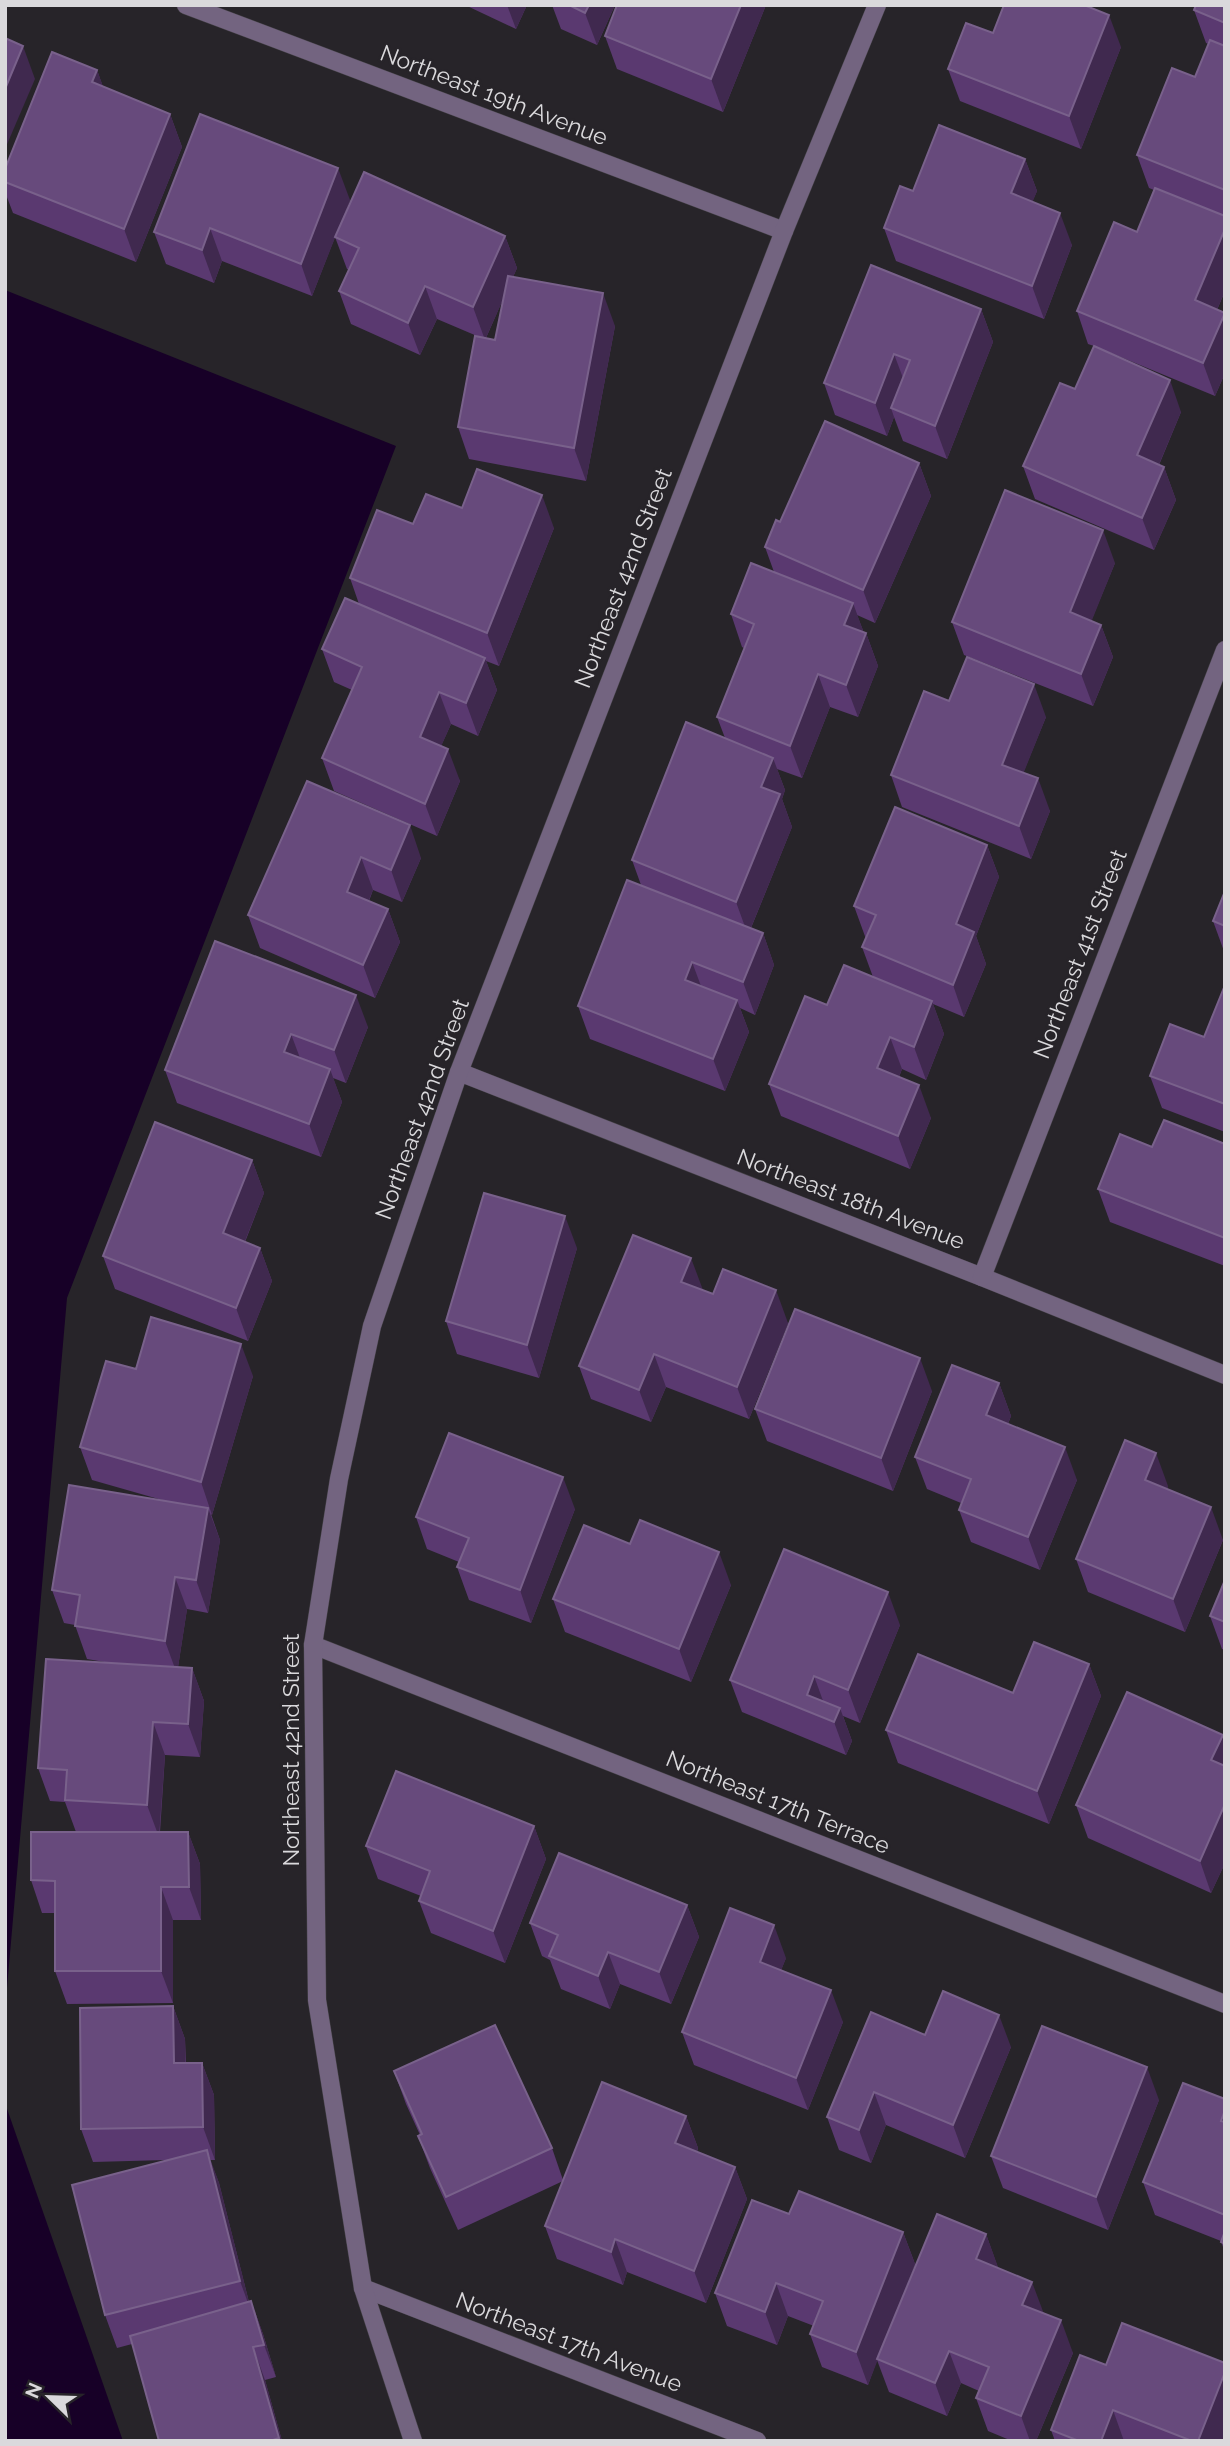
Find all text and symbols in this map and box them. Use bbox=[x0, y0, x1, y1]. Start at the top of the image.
street label: Northeast 19th Avenue bbox=[377, 39, 612, 150]
street label: Northeast 42nd Street bbox=[568, 464, 677, 691]
street label: Northeast 41st Street bbox=[1027, 845, 1132, 1062]
street label: Northeast 42nd Street bbox=[369, 994, 474, 1223]
street label: Northeast 18th Avenue bbox=[734, 1143, 969, 1254]
street label: Northeast 42nd Street bbox=[277, 1633, 304, 1867]
street label: Northeast 17th Terrace bbox=[662, 1744, 894, 1859]
street label: Northeast 17th Avenue bbox=[452, 2286, 686, 2397]
north arrow bbox=[14, 2362, 84, 2432]
text: N bbox=[20, 2379, 46, 2401]

